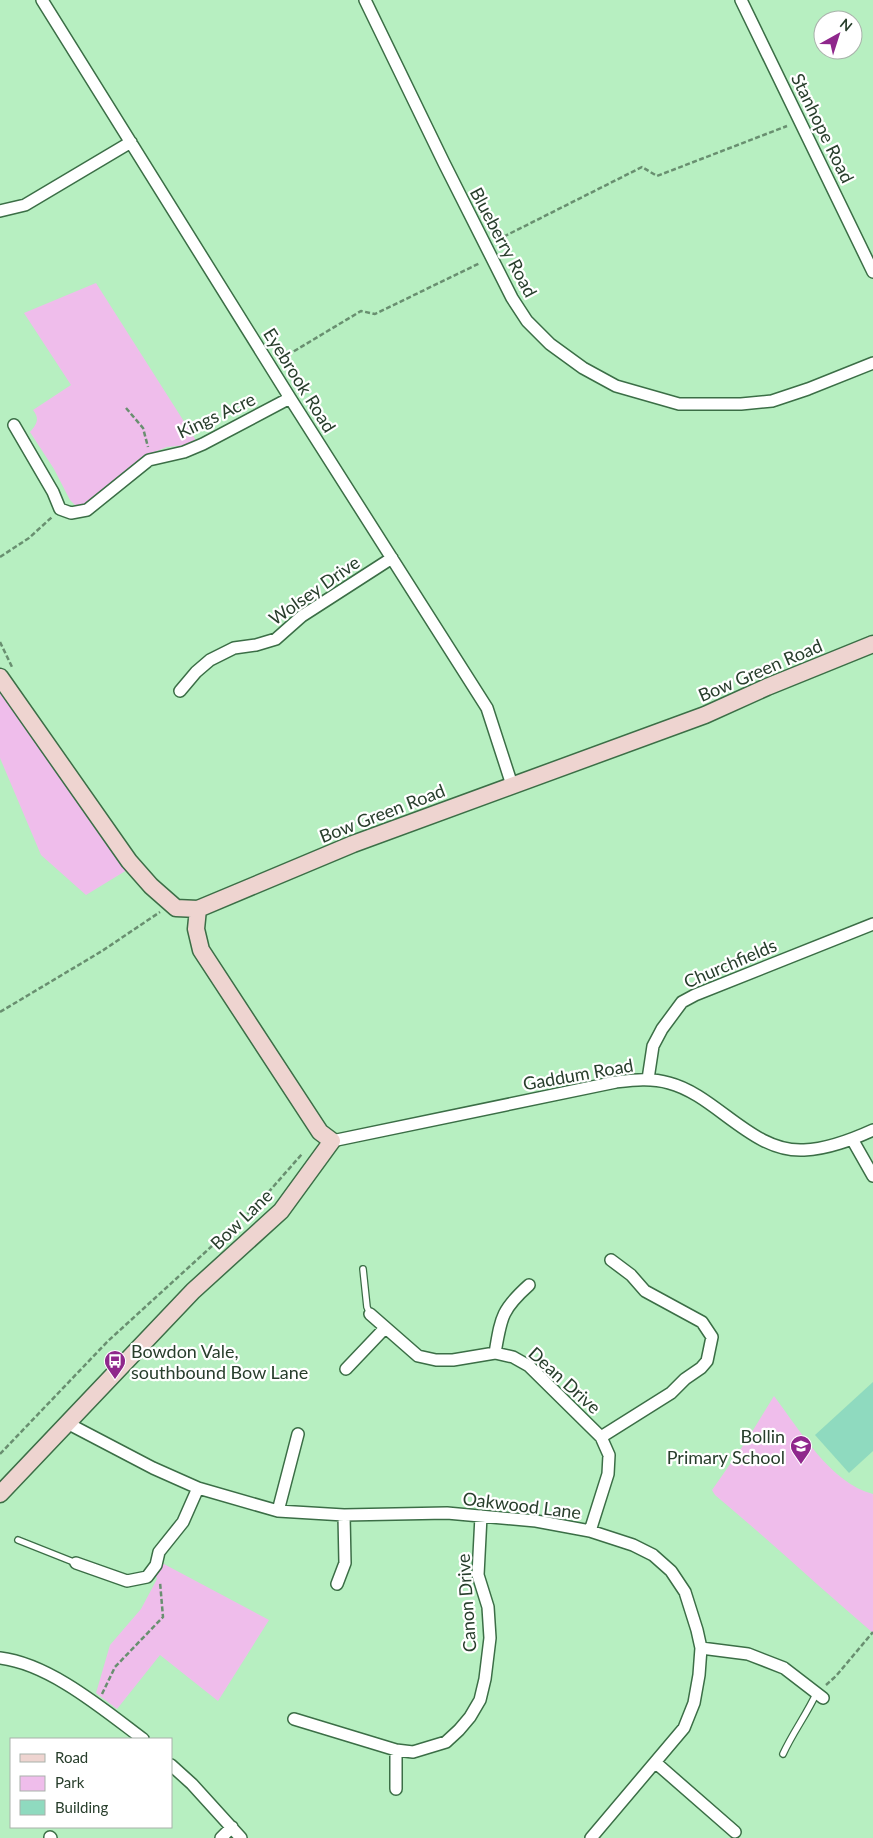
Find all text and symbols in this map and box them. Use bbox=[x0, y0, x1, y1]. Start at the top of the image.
north arrow bbox=[813, 10, 863, 60]
text: N bbox=[837, 15, 856, 35]
street label: Stanhope Road bbox=[787, 70, 859, 186]
street label: Blueberry Road bbox=[466, 183, 542, 301]
street label: Eyebrook Road bbox=[259, 324, 341, 436]
street label: Kings Acre bbox=[173, 387, 259, 443]
street label: Wolsey Drive bbox=[264, 551, 364, 629]
street label: Bow Green Road bbox=[695, 634, 825, 706]
street label: Bow Green Road bbox=[316, 779, 448, 847]
street label: Churchfields bbox=[680, 934, 780, 992]
street label: Gaddum Road bbox=[521, 1053, 635, 1095]
street label: Bow Lane bbox=[205, 1184, 277, 1254]
place label: Bowdon Vale, southbound Bow Lane bbox=[131, 1340, 308, 1383]
street label: Dean Drive bbox=[524, 1342, 606, 1418]
bus stop icon: Bowdon Vale, southbound Bow Lane bbox=[103, 1349, 127, 1380]
place label: Bollin Primary School bbox=[667, 1425, 785, 1468]
school or university icon: Bollin Primary School bbox=[789, 1434, 813, 1465]
street label: Oakwood Lane bbox=[462, 1487, 582, 1523]
street label: Canon Drive bbox=[452, 1553, 480, 1653]
legend bbox=[10, 1738, 172, 1828]
text: Road bbox=[55, 1748, 88, 1766]
text: Park bbox=[55, 1773, 85, 1791]
text: Building bbox=[55, 1798, 108, 1816]

